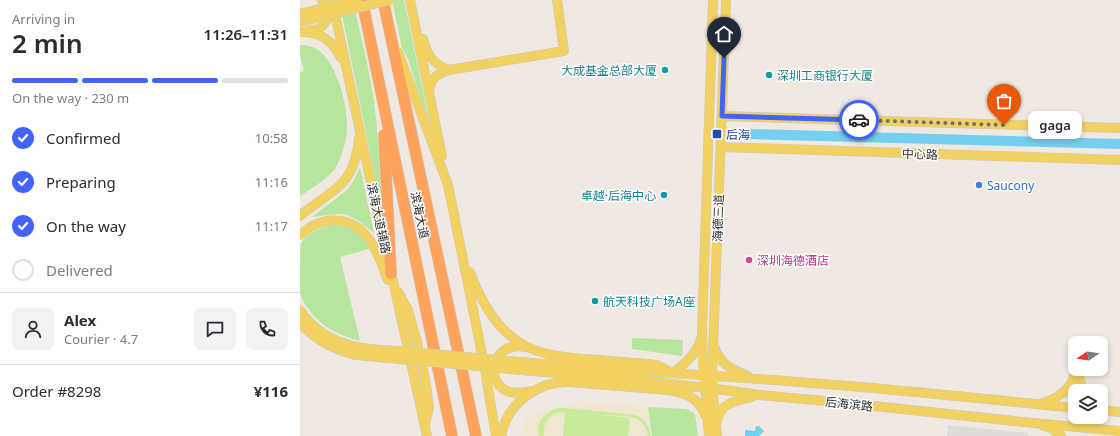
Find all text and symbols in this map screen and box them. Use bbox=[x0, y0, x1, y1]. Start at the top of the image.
text: Arriving in bbox=[12, 10, 75, 28]
pin bbox=[707, 17, 741, 58]
icon: home bbox=[713, 23, 735, 45]
text: 11:26–11:31 bbox=[204, 24, 288, 44]
text: 2 min bbox=[12, 25, 83, 61]
place label: 大成基金总部大厦 bbox=[561, 62, 657, 79]
marker: 大成基金总部大厦 bbox=[660, 65, 670, 75]
place label: 深圳工商银行大厦 bbox=[777, 67, 873, 84]
marker: 深圳工商银行大厦 bbox=[764, 70, 774, 80]
pin bbox=[987, 84, 1021, 125]
text: On the way · 230 m bbox=[12, 89, 129, 107]
icon: bag bbox=[993, 90, 1015, 112]
courier bbox=[839, 100, 879, 140]
icon: car bbox=[848, 109, 870, 131]
callout: gaga bbox=[1028, 111, 1082, 139]
text: gaga bbox=[1039, 116, 1071, 134]
place label: 后海 bbox=[726, 126, 750, 143]
icon: check bbox=[12, 127, 34, 149]
text: Confirmed bbox=[46, 128, 121, 148]
marker: 后海 bbox=[711, 128, 723, 140]
text: 10:58 bbox=[255, 129, 288, 147]
street label: 中心路 bbox=[902, 145, 938, 163]
icon: check bbox=[12, 171, 34, 193]
text: Preparing bbox=[46, 172, 116, 192]
text: 11:16 bbox=[255, 173, 288, 191]
place label: Saucony bbox=[987, 177, 1035, 194]
marker: Saucony bbox=[974, 180, 984, 190]
street label: 滨海大道辅路 bbox=[363, 181, 395, 255]
place label: 卓越·后海中心 bbox=[581, 187, 656, 204]
street label: 滨海大道 bbox=[407, 190, 433, 240]
marker: 卓越·后海中心 bbox=[659, 190, 669, 200]
street label: 海德三道 bbox=[709, 194, 727, 242]
icon: check bbox=[12, 215, 34, 237]
text: On the way bbox=[46, 216, 126, 236]
text: 11:17 bbox=[255, 217, 288, 235]
place label: 深圳海德酒店 bbox=[757, 252, 829, 269]
marker: 深圳海德酒店 bbox=[744, 255, 754, 265]
text: Delivered bbox=[46, 260, 113, 280]
place label: 航天科技广场A座 bbox=[603, 293, 695, 310]
marker: 航天科技广场A座 bbox=[590, 296, 600, 306]
button: person bbox=[12, 308, 54, 350]
button: chat bbox=[194, 308, 236, 350]
button: phone bbox=[246, 308, 288, 350]
text: Alex bbox=[64, 310, 96, 330]
text: Courier · 4.7 bbox=[64, 330, 138, 348]
north arrow bbox=[1068, 336, 1108, 376]
map controls bbox=[1068, 336, 1108, 424]
text: Order #8298 bbox=[12, 381, 101, 401]
text: ¥116 bbox=[254, 381, 288, 401]
button: layers bbox=[1068, 384, 1108, 424]
street label: 后海滨路 bbox=[824, 393, 874, 415]

